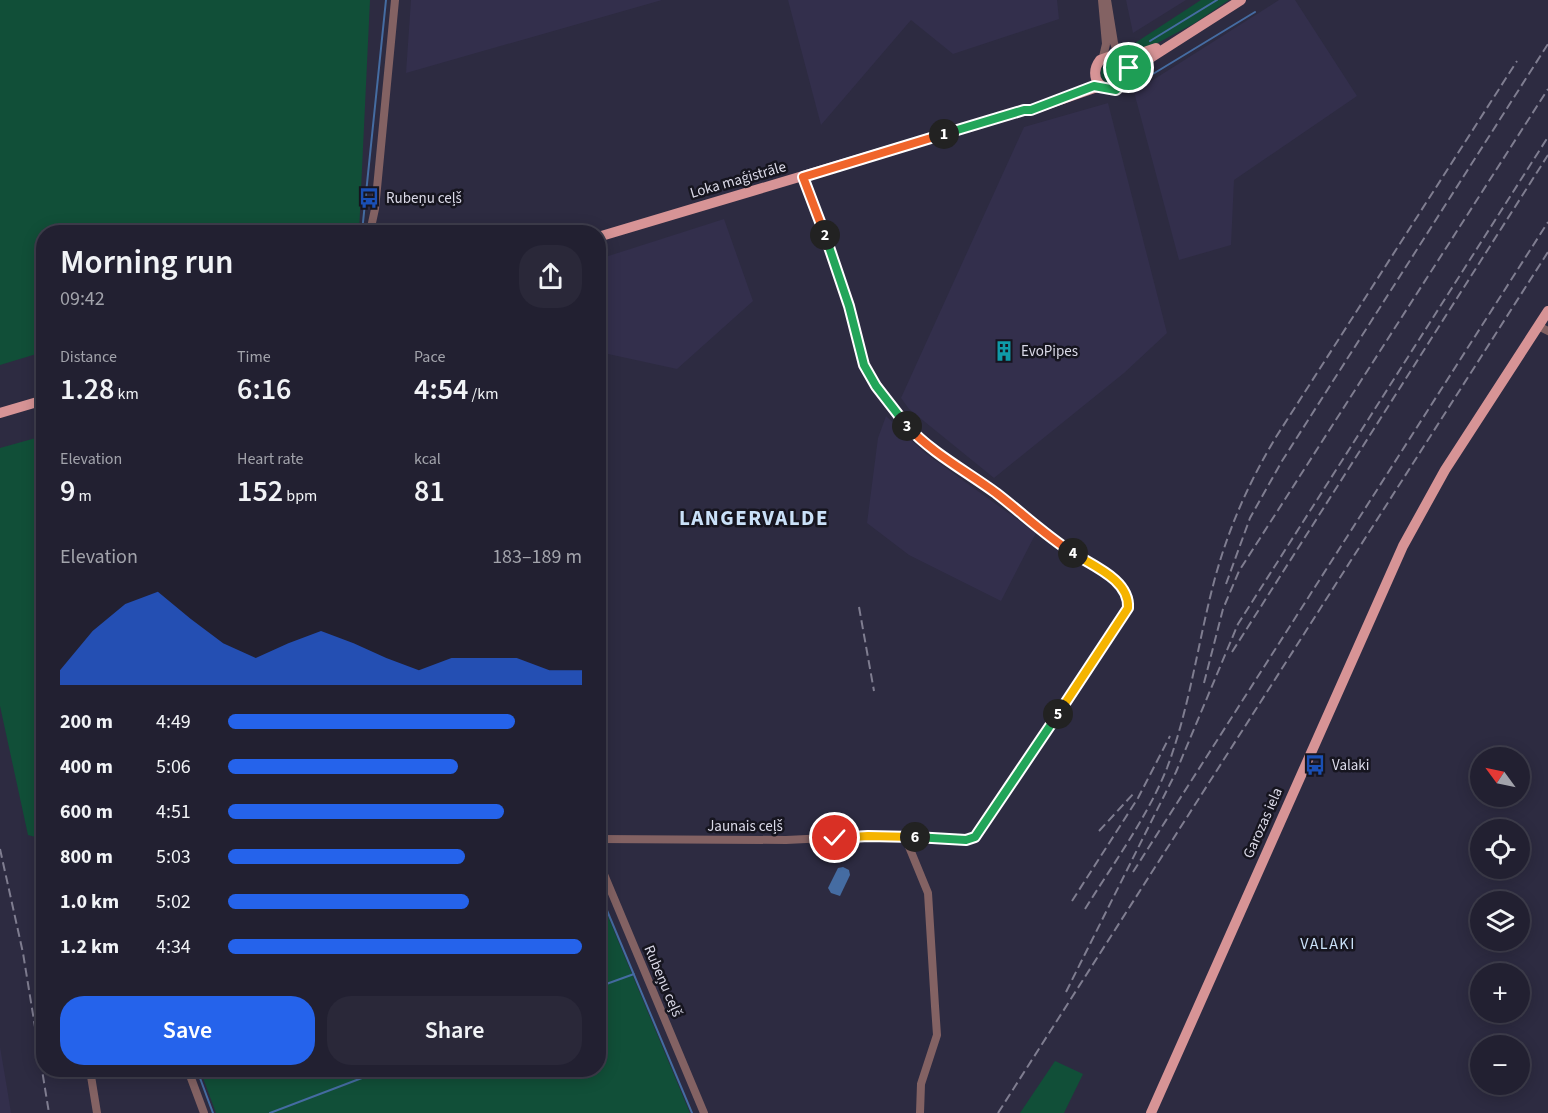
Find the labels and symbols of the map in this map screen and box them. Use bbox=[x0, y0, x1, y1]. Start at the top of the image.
pin bbox=[1103, 42, 1154, 93]
pin: 1 bbox=[929, 119, 959, 149]
street label: Loka maģistrāle bbox=[687, 156, 789, 204]
bus stop icon: Rubeņu ceļš bbox=[357, 186, 381, 210]
place label: Rubeņu ceļš bbox=[386, 188, 462, 209]
pin: 2 bbox=[810, 220, 840, 250]
building icon: EvoPipes bbox=[992, 339, 1016, 363]
place label: EvoPipes bbox=[1021, 341, 1078, 362]
pin: 3 bbox=[892, 411, 922, 441]
district label: LANGERVALDE bbox=[679, 503, 829, 533]
pin: 4 bbox=[1058, 538, 1088, 568]
pin: 5 bbox=[1043, 699, 1073, 729]
north arrow bbox=[1470, 747, 1530, 807]
bus stop icon: Valaki bbox=[1303, 753, 1327, 777]
place label: Valaki bbox=[1332, 755, 1369, 776]
street label: Garozas iela bbox=[1238, 784, 1288, 862]
pin bbox=[809, 812, 860, 863]
street label: Jaunais ceļš bbox=[707, 816, 783, 837]
pin: 6 bbox=[900, 822, 930, 852]
district label: VALAKI bbox=[1300, 933, 1356, 955]
street label: Rubeņu ceļš bbox=[639, 942, 687, 1020]

